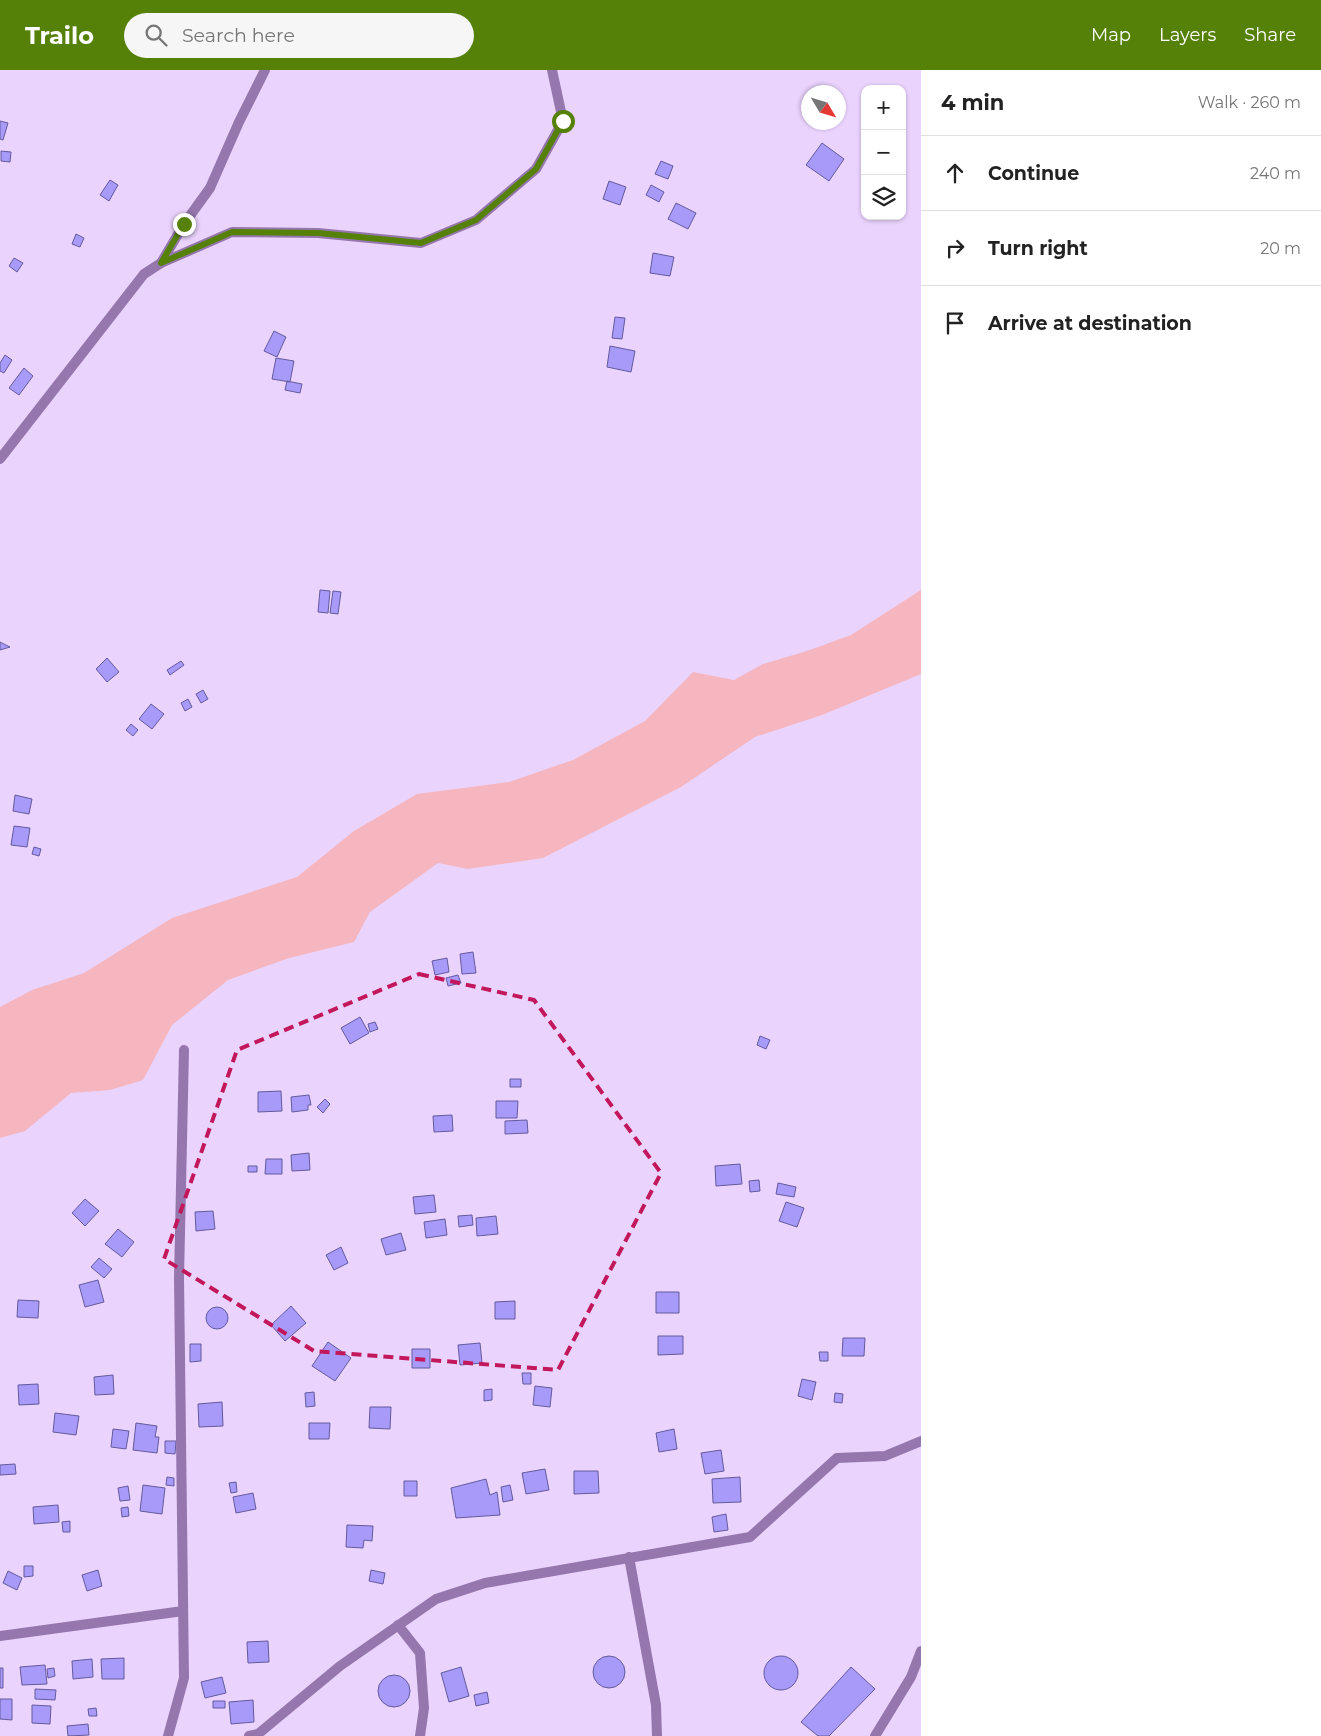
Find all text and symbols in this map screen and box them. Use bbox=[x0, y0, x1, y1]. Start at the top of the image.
search box bbox=[124, 13, 474, 58]
text: Trailo bbox=[25, 21, 94, 50]
icon: search bbox=[142, 21, 170, 49]
text: Search here bbox=[182, 24, 295, 47]
text: Map bbox=[1091, 24, 1131, 46]
text: Layers bbox=[1159, 24, 1216, 46]
text: Share bbox=[1244, 24, 1296, 46]
north arrow bbox=[801, 85, 846, 130]
map controls bbox=[861, 85, 906, 220]
button: + bbox=[861, 85, 906, 130]
text: 4 min bbox=[941, 90, 1004, 115]
text: Walk · 260 m bbox=[1198, 93, 1301, 112]
route start bbox=[552, 110, 575, 133]
button: − bbox=[861, 130, 906, 175]
icon: ahead bbox=[941, 159, 969, 187]
text: Continue bbox=[988, 162, 1079, 185]
text: 240 m bbox=[1250, 164, 1301, 183]
button: layers bbox=[861, 175, 906, 220]
route end bbox=[173, 213, 196, 236]
icon: right bbox=[941, 234, 969, 262]
text: Turn right bbox=[988, 237, 1088, 260]
text: 20 m bbox=[1260, 239, 1301, 258]
icon: arrive bbox=[941, 309, 969, 337]
text: Arrive at destination bbox=[988, 312, 1192, 335]

